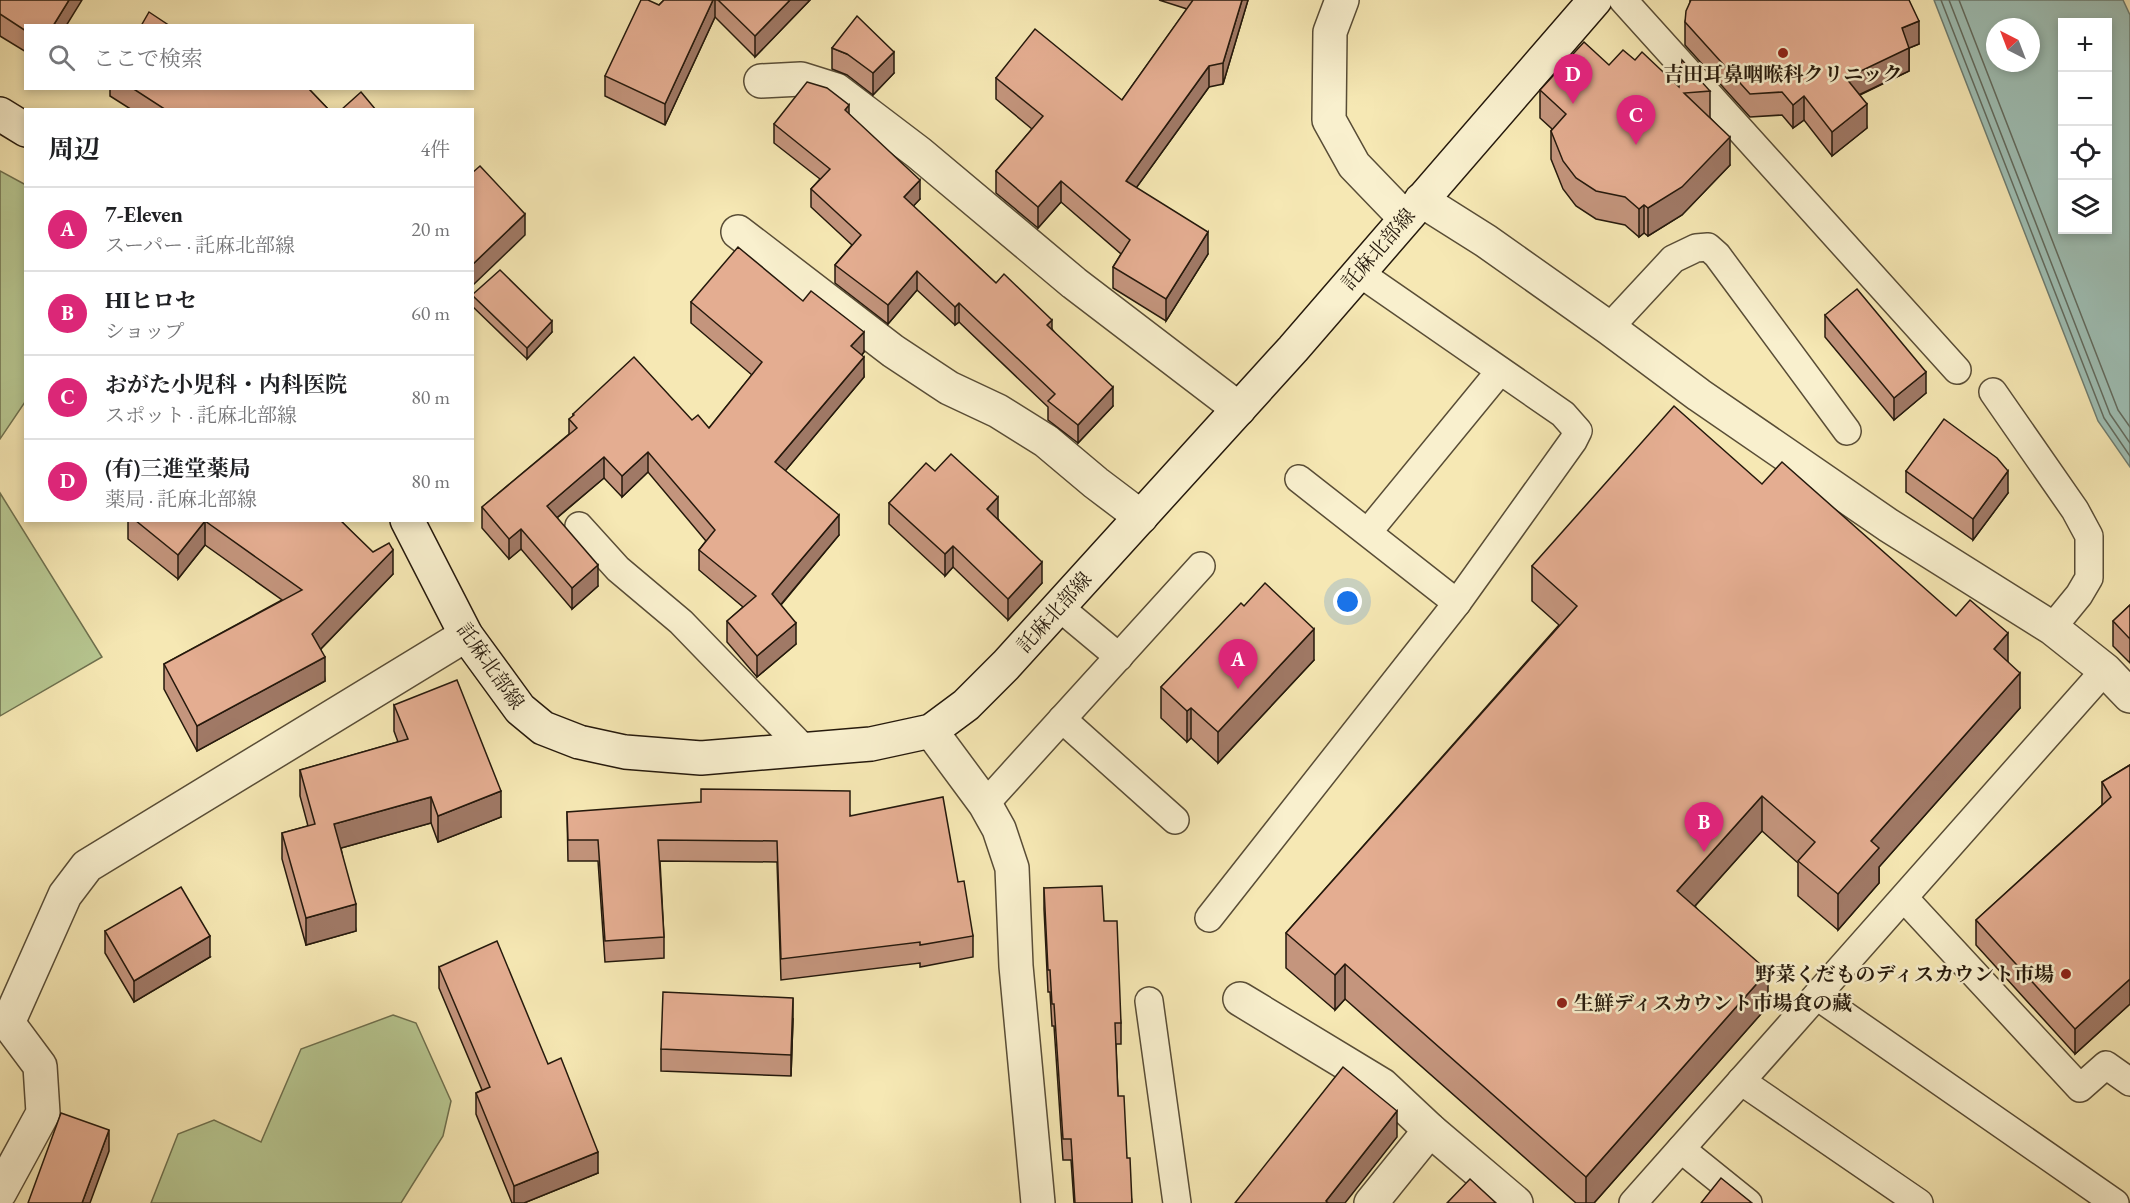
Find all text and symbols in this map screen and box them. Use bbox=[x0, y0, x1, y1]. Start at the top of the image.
north arrow bbox=[1986, 18, 2040, 72]
map controls bbox=[2058, 18, 2112, 234]
button: + bbox=[2058, 18, 2112, 72]
search box bbox=[24, 24, 474, 90]
icon: search bbox=[45, 41, 78, 74]
text: ここで検索 bbox=[93, 44, 203, 73]
marker: 吉田耳鼻咽喉科クリニック bbox=[1776, 46, 1790, 60]
pin: D bbox=[1554, 54, 1592, 104]
place label: 吉田耳鼻咽喉科クリニック bbox=[1664, 61, 1902, 87]
button: − bbox=[2058, 72, 2112, 126]
pin: C bbox=[1616, 96, 1656, 145]
button: locate bbox=[2058, 126, 2112, 180]
text: 周辺 bbox=[48, 132, 100, 166]
text: 4件 bbox=[420, 136, 450, 162]
button: layers bbox=[2058, 180, 2112, 234]
text: 7-Eleven bbox=[105, 200, 183, 229]
street label: 託麻北部線 bbox=[1335, 203, 1421, 295]
text: A bbox=[60, 216, 75, 242]
text: 20 m bbox=[411, 216, 450, 242]
text: スーパー · 託麻北部線 bbox=[105, 232, 295, 258]
text: HIヒロセ bbox=[105, 286, 197, 315]
text: B bbox=[61, 300, 74, 326]
text: 60 m bbox=[411, 300, 450, 326]
text: ショップ bbox=[105, 318, 185, 344]
text: おがた小児科・内科医院 bbox=[105, 370, 347, 399]
text: C bbox=[60, 384, 75, 410]
text: 80 m bbox=[411, 384, 450, 410]
text: スポット · 託麻北部線 bbox=[105, 402, 297, 428]
text: (有)三進堂薬局 bbox=[105, 454, 250, 483]
text: D bbox=[60, 468, 75, 494]
text: 80 m bbox=[411, 468, 450, 494]
text: 薬局 · 託麻北部線 bbox=[105, 486, 257, 512]
street label: 託麻北部線 bbox=[1011, 566, 1097, 658]
your location bbox=[1333, 587, 1362, 616]
street label: 託麻北部線 bbox=[452, 618, 530, 714]
pin: A bbox=[1218, 640, 1258, 689]
pin: B bbox=[1684, 802, 1724, 852]
place label: 野菜くだものディスカウント市場 bbox=[1756, 961, 2054, 987]
marker: 野菜くだものディスカウント市場 bbox=[2059, 967, 2073, 981]
place label: 生鮮ディスカウント市場食の藏 bbox=[1574, 990, 1852, 1016]
marker: 生鮮ディスカウント市場食の藏 bbox=[1555, 996, 1569, 1010]

